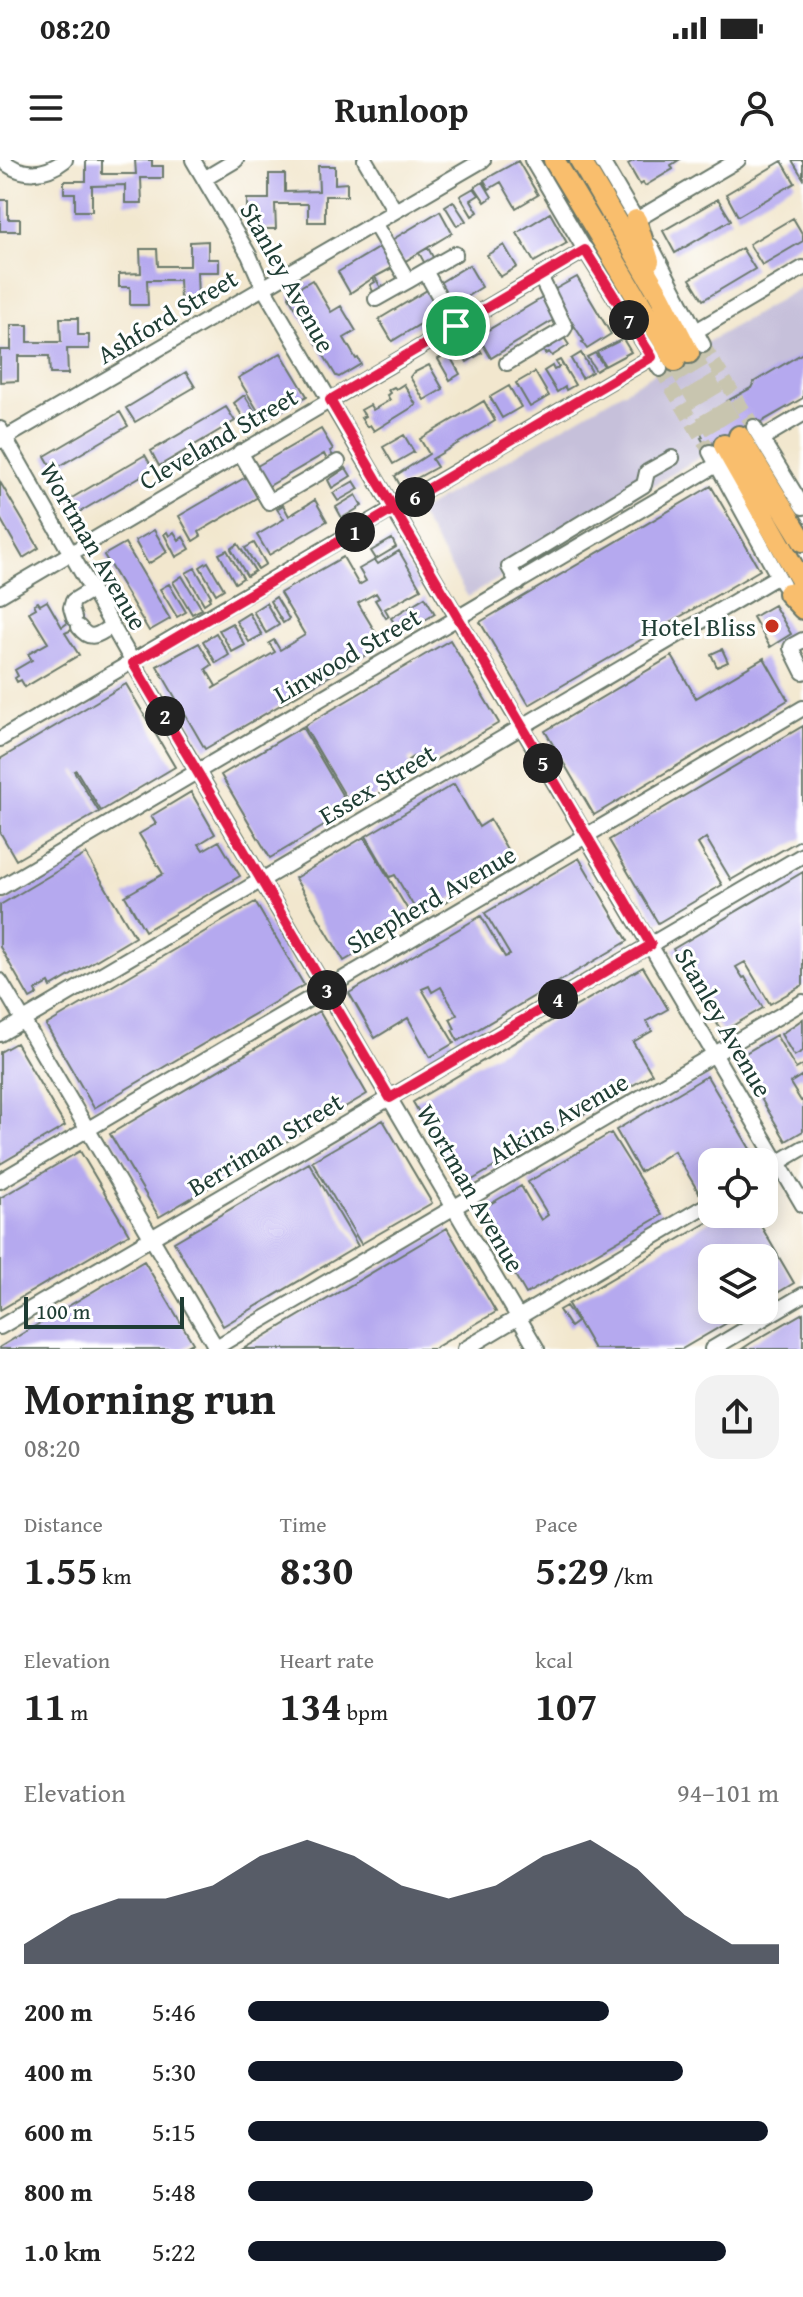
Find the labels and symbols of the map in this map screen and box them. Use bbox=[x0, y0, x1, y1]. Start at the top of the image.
street label: Stanley Avenue bbox=[231, 195, 345, 359]
street label: Ashford Street bbox=[89, 259, 245, 373]
pin bbox=[422, 292, 490, 360]
pin: 7 bbox=[609, 300, 649, 340]
street label: Cleveland Street bbox=[131, 377, 305, 499]
street label: Wortman Avenue bbox=[30, 455, 158, 637]
pin: 6 bbox=[395, 477, 435, 517]
pin: 1 bbox=[335, 512, 375, 552]
street label: Linwood Street bbox=[266, 597, 428, 713]
place label: Hotel Bliss bbox=[641, 607, 756, 646]
marker: Hotel Bliss bbox=[763, 617, 781, 635]
pin: 2 bbox=[145, 696, 185, 736]
street label: Essex Street bbox=[311, 734, 443, 834]
pin: 5 bbox=[523, 743, 563, 783]
street label: Shepherd Avenue bbox=[339, 835, 523, 963]
street label: Stanley Avenue bbox=[665, 940, 783, 1104]
pin: 3 bbox=[307, 970, 347, 1010]
pin: 4 bbox=[538, 979, 578, 1019]
street label: Atkins Avenue bbox=[481, 1062, 635, 1174]
street label: Berriman Street bbox=[180, 1082, 350, 1206]
street label: Wortman Avenue bbox=[407, 1097, 535, 1279]
scale bar bbox=[24, 1293, 184, 1329]

